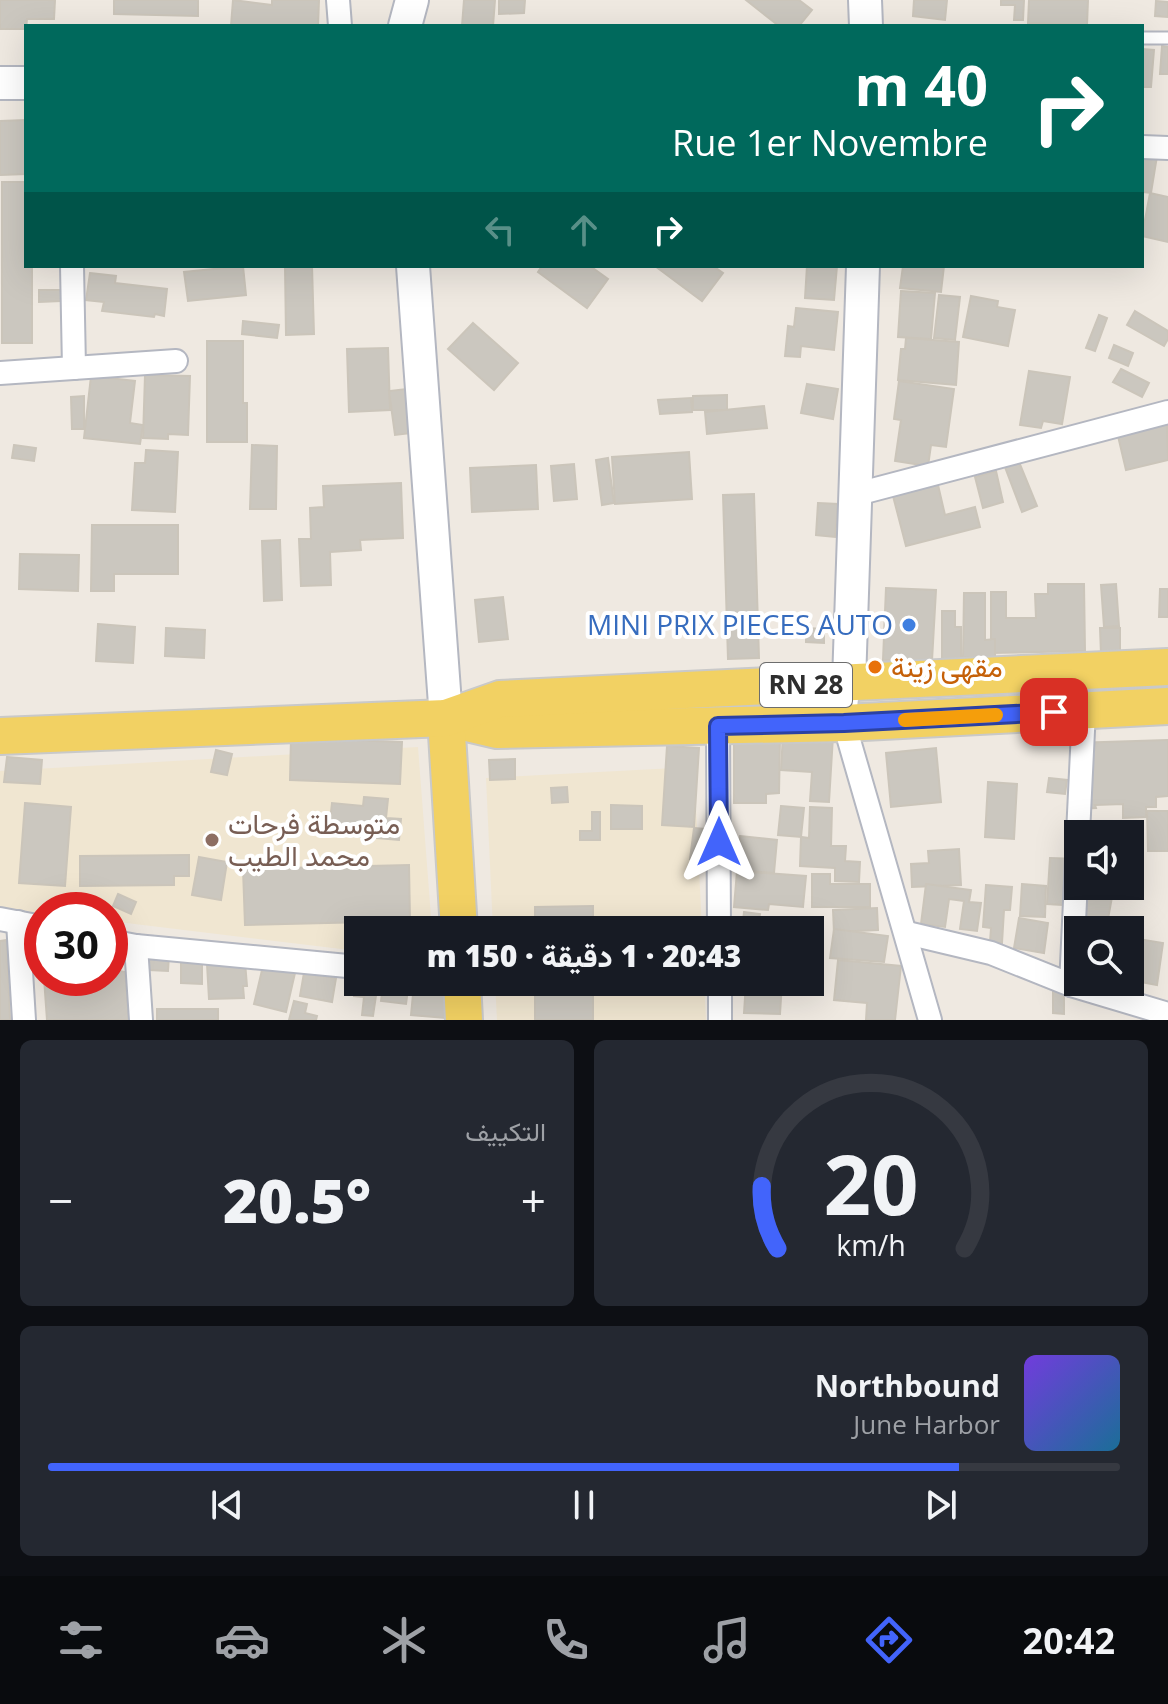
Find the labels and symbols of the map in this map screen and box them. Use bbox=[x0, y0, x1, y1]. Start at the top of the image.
place label: MINI PRIX PIECES AUTO bbox=[587, 605, 893, 643]
marker: MINI PRIX PIECES AUTO bbox=[900, 616, 918, 634]
place label: مقهى زينة bbox=[891, 647, 1003, 685]
marker: مقهى زينة bbox=[866, 658, 884, 676]
road number: RN 28 bbox=[760, 663, 852, 707]
pin bbox=[1020, 678, 1088, 746]
position arrow bbox=[677, 800, 761, 884]
place label: متوسطة فرحات محمد الطيب bbox=[228, 804, 400, 874]
marker: متوسطة فرحات محمد الطيب bbox=[203, 831, 221, 849]
speed limit sign: 30 bbox=[24, 892, 128, 996]

